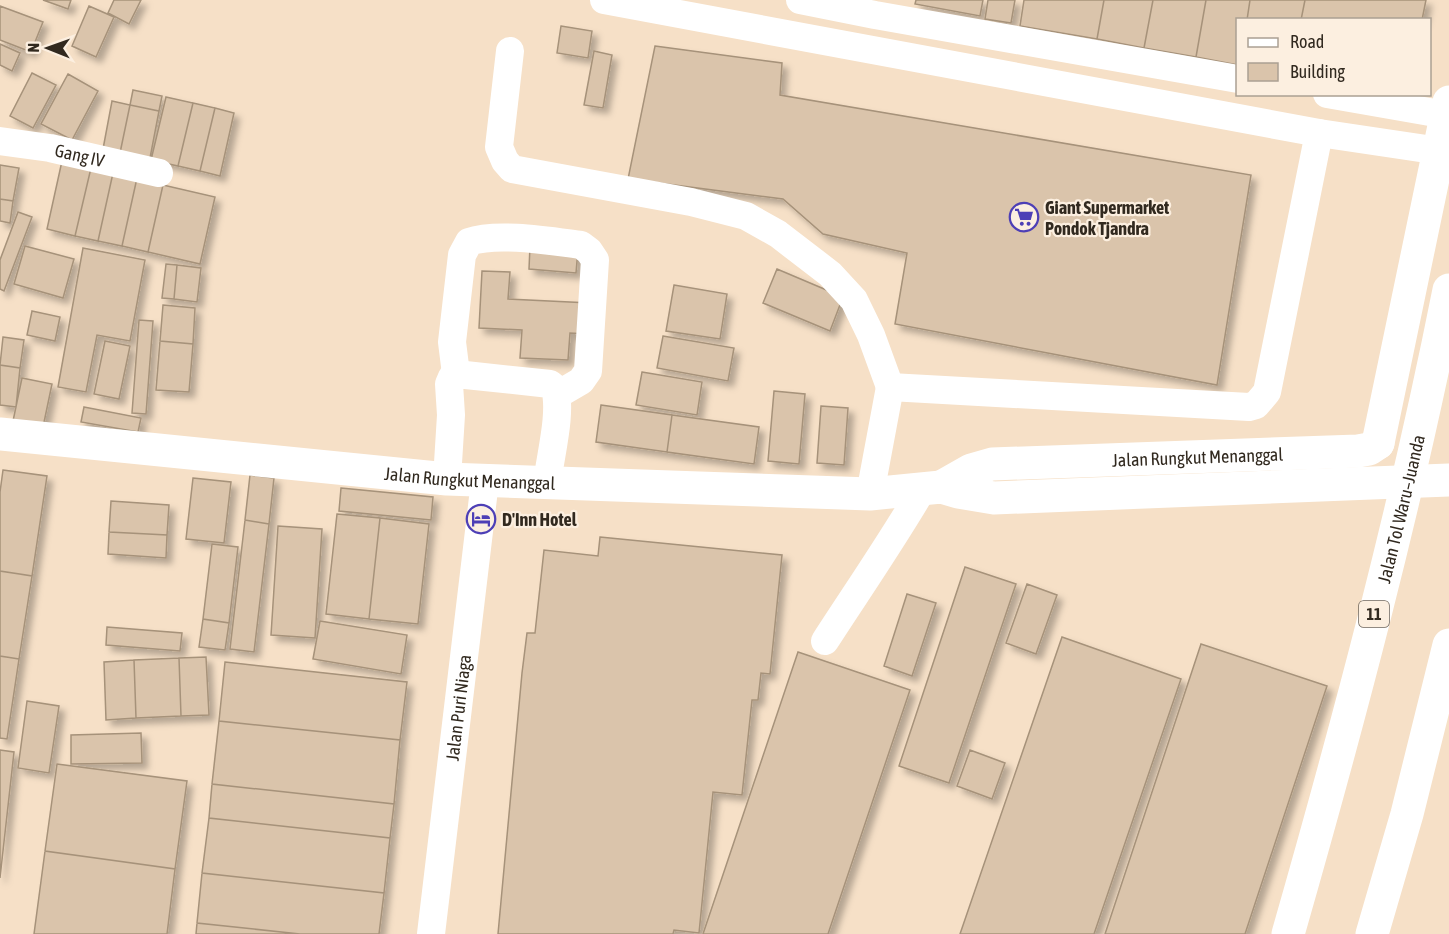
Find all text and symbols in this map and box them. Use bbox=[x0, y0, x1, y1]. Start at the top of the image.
north arrow bbox=[18, 18, 78, 78]
legend bbox=[1236, 18, 1431, 96]
text: Road bbox=[1290, 31, 1324, 52]
text: N bbox=[24, 43, 42, 53]
text: Building bbox=[1290, 61, 1345, 82]
street label: Gang IV bbox=[53, 139, 107, 171]
place label: Giant Supermarket Pondok Tjandra bbox=[1045, 197, 1170, 239]
supermarket icon: Giant Supermarket Pondok Tjandra bbox=[1008, 201, 1040, 233]
street label: Jalan Tol Waru–Juanda bbox=[1373, 433, 1428, 585]
street label: Jalan Rungkut Menanggal bbox=[1112, 443, 1284, 470]
street label: Jalan Rungkut Menanggal bbox=[384, 462, 556, 493]
hotel icon: D'Inn Hotel bbox=[465, 503, 497, 535]
place label: D'Inn Hotel bbox=[502, 509, 577, 530]
road number: 11 bbox=[1359, 601, 1389, 627]
street label: Jalan Puri Niaga bbox=[441, 653, 475, 762]

